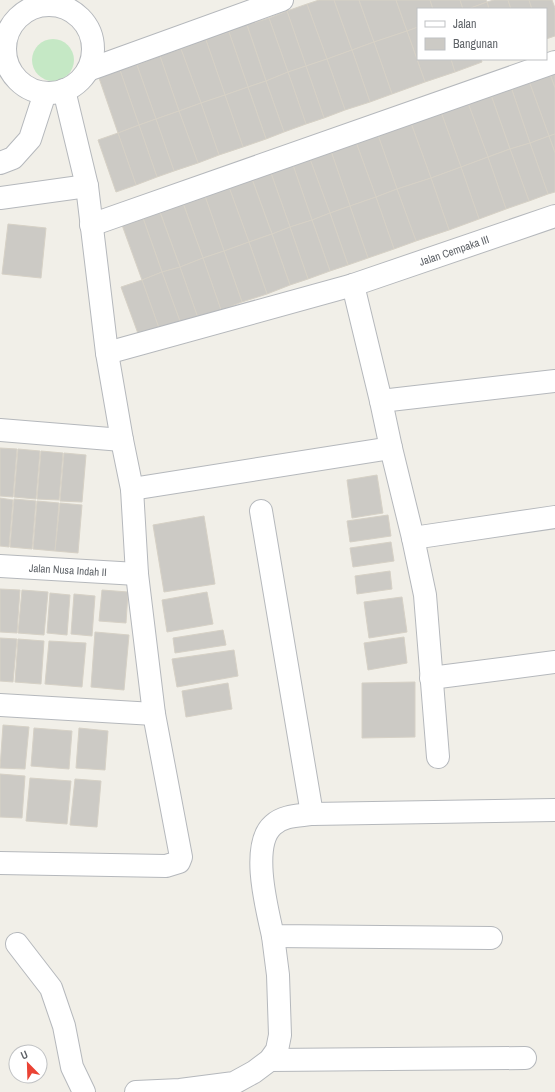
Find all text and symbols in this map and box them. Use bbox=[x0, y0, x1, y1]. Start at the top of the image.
legend bbox=[417, 8, 547, 60]
text: Jalan bbox=[453, 16, 477, 32]
text: Bangunan bbox=[453, 36, 498, 52]
street label: Jalan Cempaka III bbox=[417, 232, 491, 269]
street label: Jalan Nusa Indah II bbox=[29, 561, 107, 579]
north arrow bbox=[8, 1044, 48, 1084]
text: U bbox=[18, 1047, 30, 1063]

